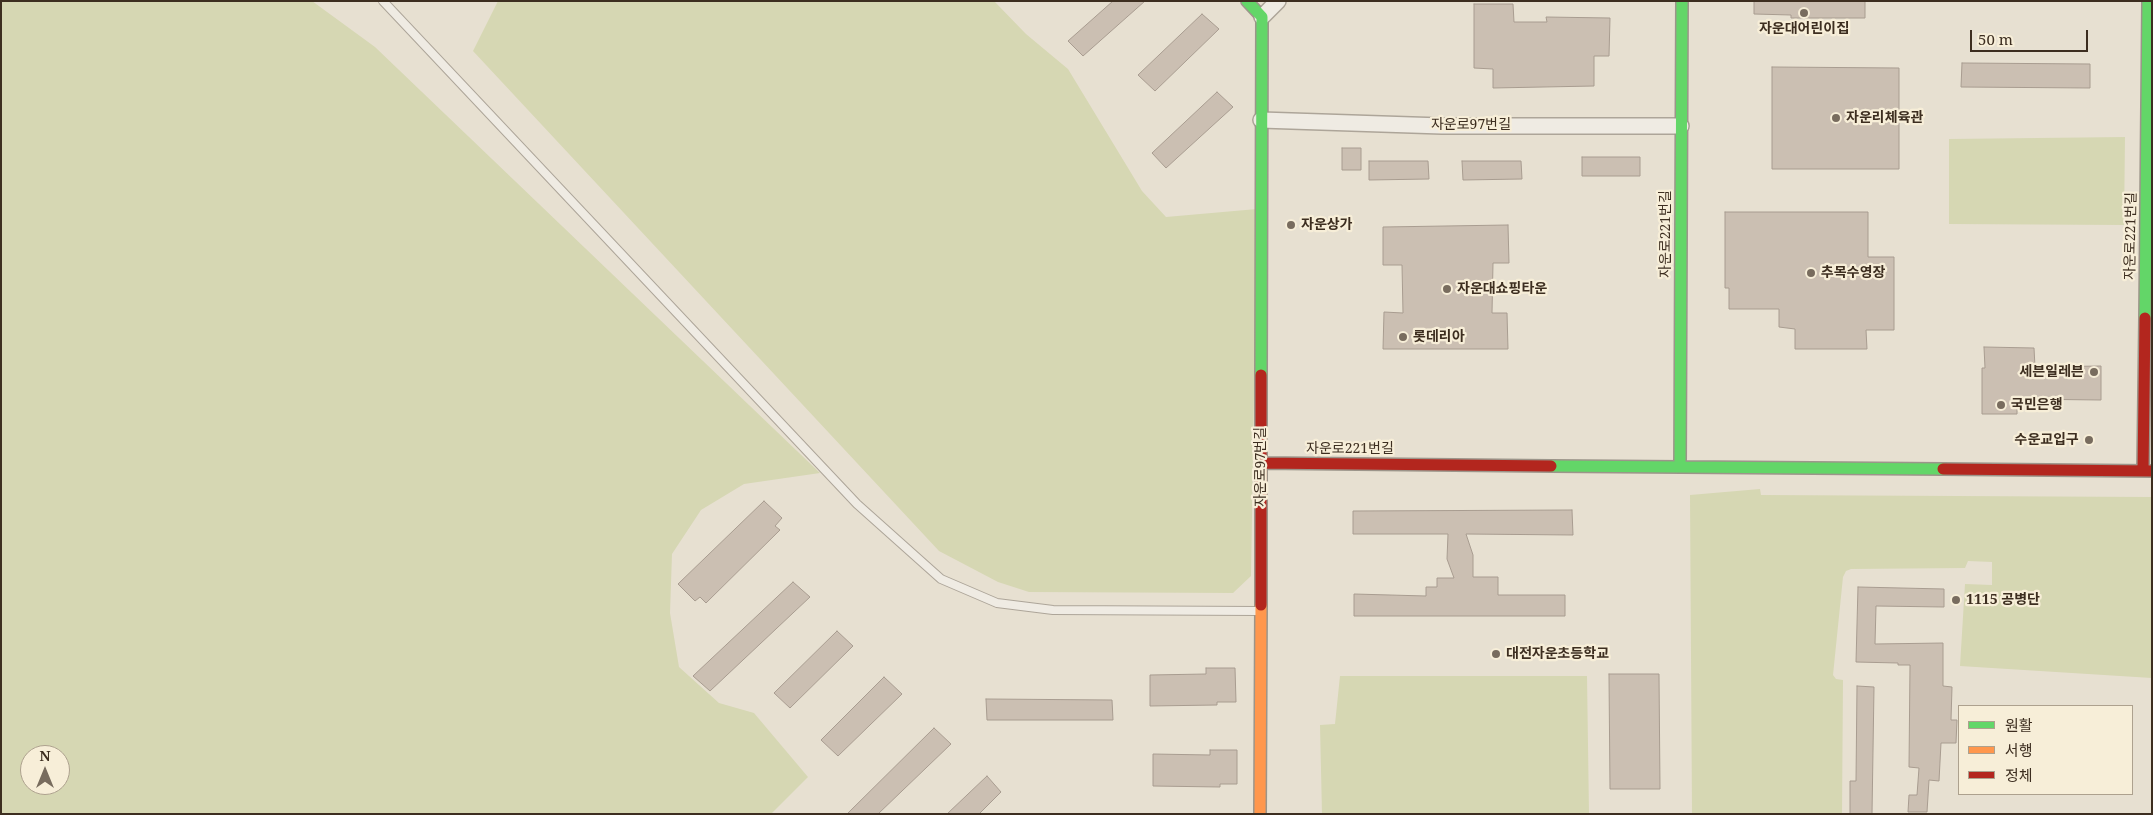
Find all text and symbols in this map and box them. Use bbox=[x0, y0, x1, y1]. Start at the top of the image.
marker: 자운대어린이집 bbox=[1798, 7, 1810, 19]
scale bar bbox=[1973, 20, 2090, 52]
place label: 자운대어린이집 bbox=[1759, 21, 1849, 37]
text: 50 m bbox=[1978, 29, 2013, 49]
place label: 자운리체육관 bbox=[1846, 110, 1923, 126]
marker: 자운리체육관 bbox=[1830, 112, 1842, 124]
street label: 자운로97번길 bbox=[1431, 117, 1511, 133]
street label: 자운로221번길 bbox=[1658, 190, 1674, 278]
street label: 자운로221번길 bbox=[2122, 192, 2140, 280]
place label: 자운상가 bbox=[1301, 217, 1353, 233]
marker: 자운상가 bbox=[1285, 219, 1297, 231]
place label: 추목수영장 bbox=[1821, 265, 1885, 281]
marker: 추목수영장 bbox=[1805, 267, 1817, 279]
place label: 자운대쇼핑타운 bbox=[1457, 281, 1547, 297]
marker: 자운대쇼핑타운 bbox=[1441, 283, 1453, 295]
place label: 롯데리아 bbox=[1413, 329, 1465, 345]
marker: 롯데리아 bbox=[1397, 331, 1409, 343]
place label: 세븐일레븐 bbox=[2020, 364, 2084, 380]
marker: 세븐일레븐 bbox=[2088, 366, 2100, 378]
place label: 국민은행 bbox=[2011, 397, 2063, 413]
marker: 국민은행 bbox=[1995, 399, 2007, 411]
street label: 자운로97번길 bbox=[1253, 427, 1269, 507]
place label: 수운교입구 bbox=[2015, 432, 2079, 448]
marker: 수운교입구 bbox=[2083, 434, 2095, 446]
street label: 자운로221번길 bbox=[1306, 441, 1394, 457]
place label: 1115 공병단 bbox=[1966, 592, 2040, 608]
marker: 1115 공병단 bbox=[1950, 594, 1962, 606]
place label: 대전자운초등학교 bbox=[1506, 646, 1609, 662]
marker: 대전자운초등학교 bbox=[1490, 648, 1502, 660]
legend bbox=[1958, 705, 2133, 795]
text: 원활 bbox=[2005, 715, 2033, 735]
text: 서행 bbox=[2005, 740, 2033, 760]
north arrow bbox=[20, 745, 70, 795]
text: N bbox=[39, 746, 51, 765]
text: 정체 bbox=[2005, 765, 2033, 785]

